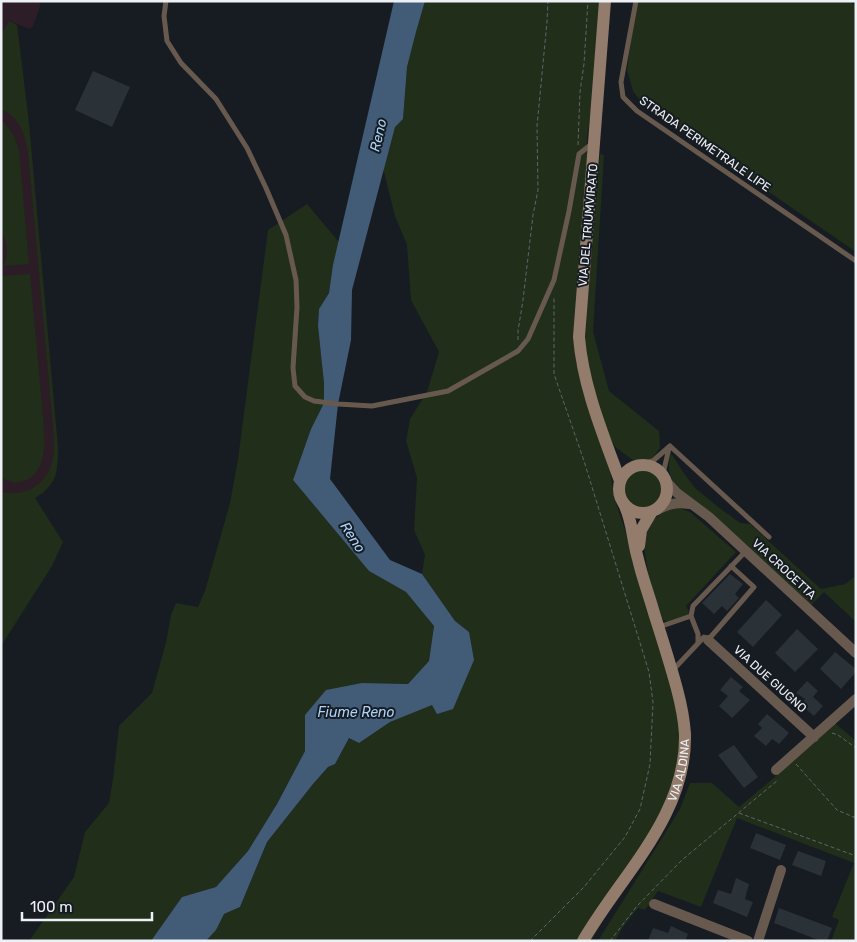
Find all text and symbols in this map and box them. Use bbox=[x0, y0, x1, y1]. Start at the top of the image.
street label: STRADA PERIMETRALE LIPE bbox=[637, 93, 773, 195]
water label: Reno bbox=[366, 117, 391, 153]
street label: VIA DEL TRIUMVIRATO bbox=[576, 163, 600, 287]
water label: Reno bbox=[336, 519, 369, 556]
street label: VIA CROCETTA bbox=[749, 536, 819, 602]
street label: VIA DUE GIUGNO bbox=[731, 643, 809, 715]
water label: Fiume Reno bbox=[317, 704, 395, 721]
street label: VIA ALDINA bbox=[665, 738, 692, 804]
scale bar bbox=[22, 890, 152, 922]
text: 100 m bbox=[30, 898, 72, 916]

